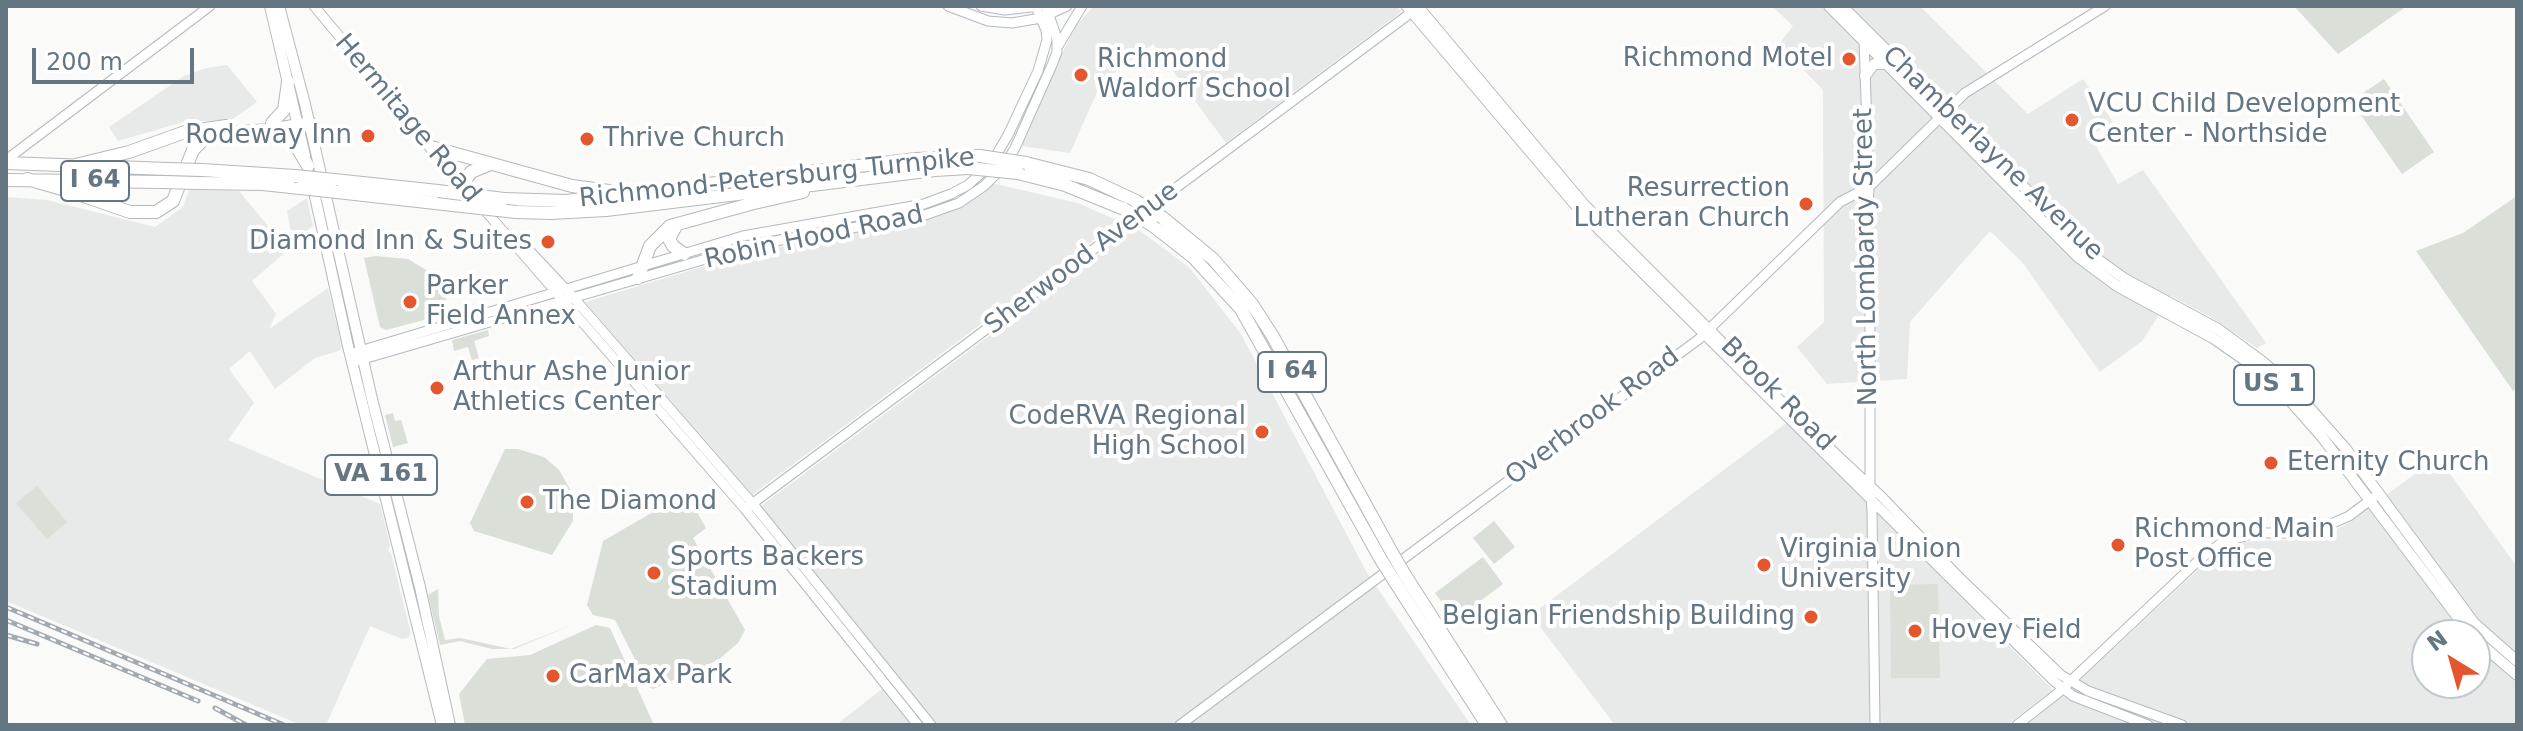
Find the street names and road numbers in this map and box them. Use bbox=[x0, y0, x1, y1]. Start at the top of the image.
street label: Hermitage Road bbox=[327, 28, 487, 210]
street label: Chamberlayne Avenue bbox=[1875, 40, 2109, 268]
street label: North Lombardy Street bbox=[1849, 108, 1885, 406]
street label: Richmond-Petersburg Turnpike bbox=[578, 143, 976, 215]
road number: I 64 bbox=[61, 161, 129, 201]
street label: Sherwood Avenue bbox=[979, 176, 1185, 342]
street label: Robin Hood Road bbox=[702, 200, 926, 276]
street label: Brook Road bbox=[1714, 332, 1840, 458]
street label: Overbrook Road bbox=[1500, 341, 1686, 493]
road number: I 64 bbox=[1258, 352, 1326, 392]
road number: US 1 bbox=[2234, 365, 2314, 405]
road number: VA 161 bbox=[325, 455, 437, 495]

